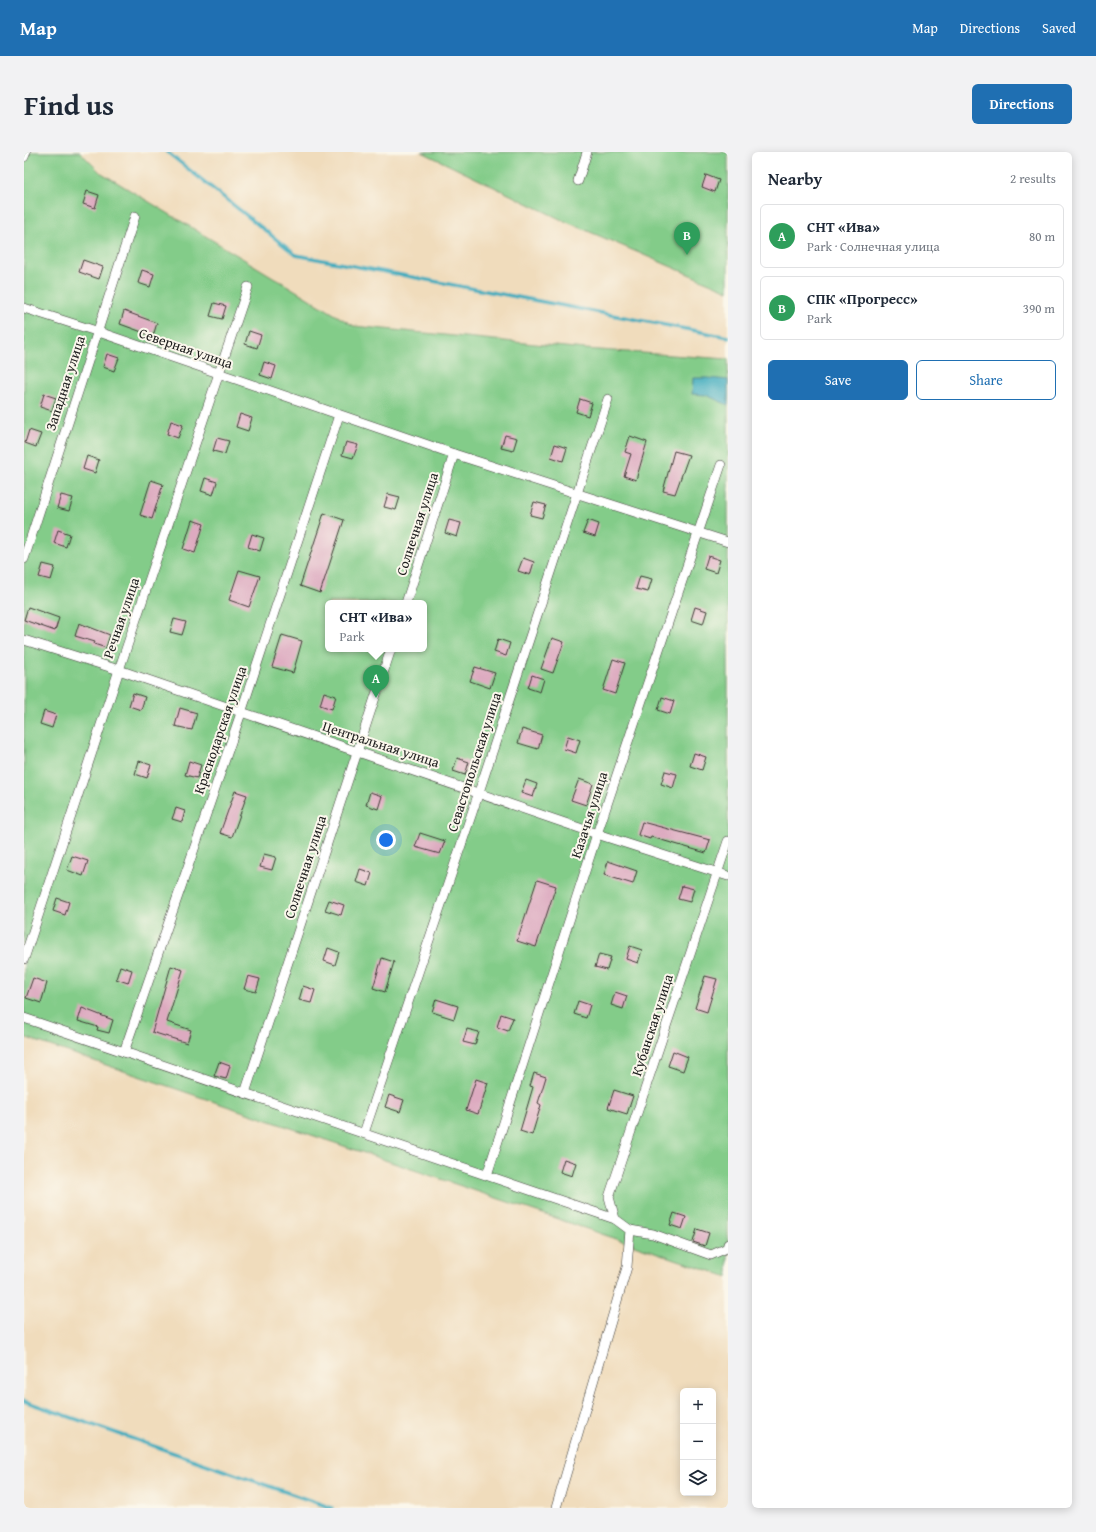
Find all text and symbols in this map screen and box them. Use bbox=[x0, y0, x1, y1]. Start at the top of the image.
text: Map bbox=[20, 14, 57, 42]
text: Map bbox=[912, 18, 938, 38]
text: Directions bbox=[960, 18, 1020, 38]
text: Saved bbox=[1042, 18, 1076, 38]
text: Find us bbox=[24, 84, 114, 125]
button: Directions bbox=[972, 84, 1072, 124]
text: Nearby bbox=[768, 166, 822, 191]
text: 2 results bbox=[1010, 169, 1056, 188]
text: СНТ «Ива» bbox=[807, 216, 880, 237]
pin: B bbox=[674, 222, 700, 255]
text: A bbox=[778, 227, 786, 246]
text: 80 m bbox=[1029, 227, 1055, 246]
text: Park · Солнечная улица bbox=[807, 237, 940, 256]
text: СПК «Прогресс» bbox=[807, 288, 918, 309]
text: B bbox=[778, 299, 786, 318]
text: 390 m bbox=[1023, 299, 1055, 318]
text: Park bbox=[807, 309, 832, 328]
street label: Северная улица bbox=[136, 323, 236, 373]
street label: Западная улица bbox=[40, 333, 90, 433]
button: Save bbox=[768, 360, 908, 400]
button: Share bbox=[916, 360, 1056, 400]
street label: Солнечная улица bbox=[391, 470, 443, 578]
street label: Речная улица bbox=[98, 575, 144, 661]
popup bbox=[325, 600, 427, 652]
text: СНТ «Ива» bbox=[340, 606, 412, 627]
text: Park bbox=[340, 627, 365, 646]
street label: Краснодарская улица bbox=[189, 663, 251, 797]
pin: A bbox=[363, 665, 389, 698]
street label: Севастопольская улица bbox=[442, 690, 506, 834]
street label: Центральная улица bbox=[320, 716, 442, 772]
street label: Казачья улица bbox=[566, 769, 613, 861]
street label: Солнечная улица bbox=[279, 813, 331, 921]
your location bbox=[376, 830, 396, 850]
street label: Кубанская улица bbox=[626, 971, 678, 1078]
map controls bbox=[680, 1388, 716, 1496]
button: + bbox=[680, 1388, 716, 1424]
button: − bbox=[680, 1424, 716, 1460]
button: layers bbox=[680, 1460, 716, 1496]

